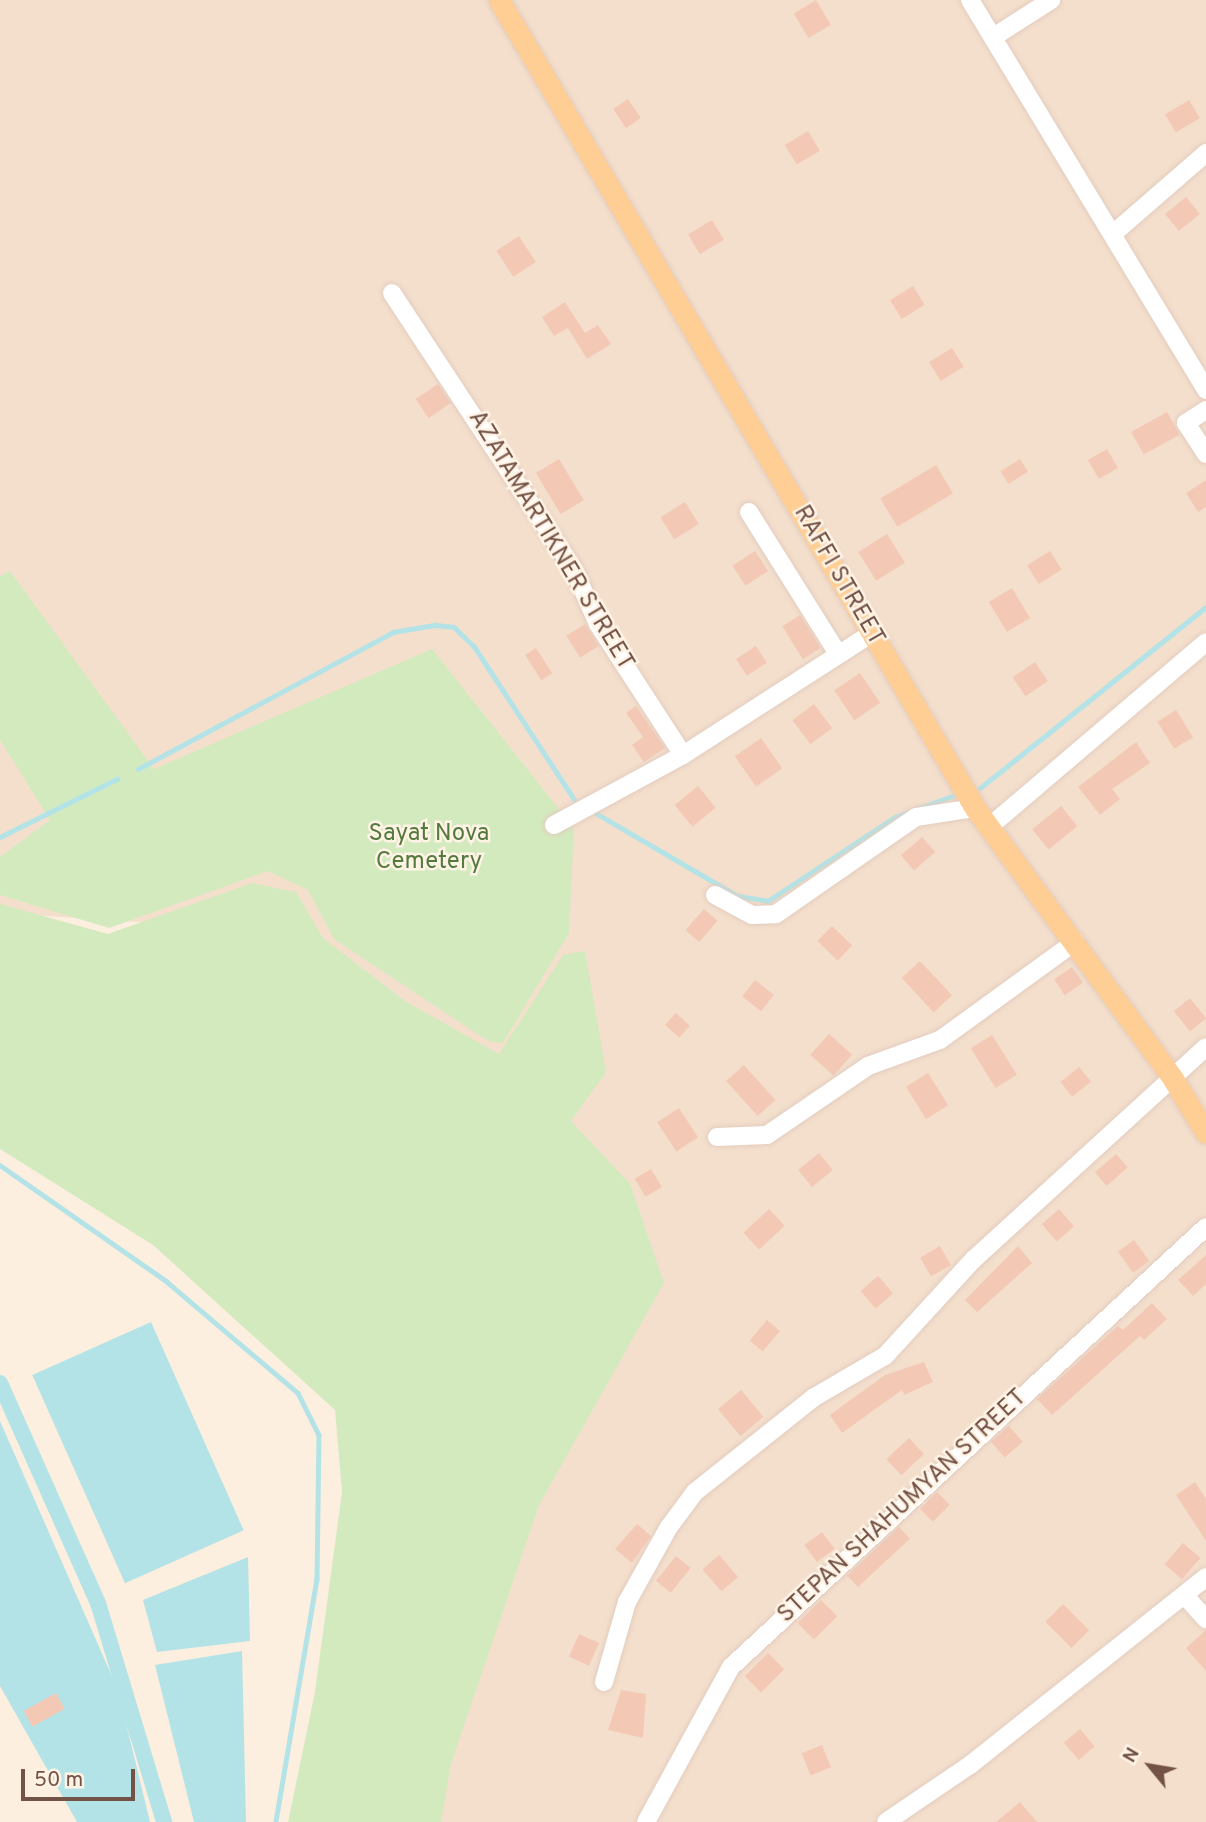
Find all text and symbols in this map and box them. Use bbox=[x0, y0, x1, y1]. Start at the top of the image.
street label: AZATAMARTIKNER STREET bbox=[461, 406, 639, 676]
street label: RAFFI STREET bbox=[786, 501, 890, 651]
park label: Sayat Nova Cemetery bbox=[369, 821, 489, 877]
street label: STEPAN SHAHUMYAN STREET bbox=[773, 1384, 1033, 1630]
north arrow bbox=[1115, 1731, 1185, 1801]
text: N bbox=[1118, 1744, 1146, 1767]
scale bar bbox=[24, 1756, 138, 1800]
text: 50 m bbox=[34, 1767, 83, 1794]

